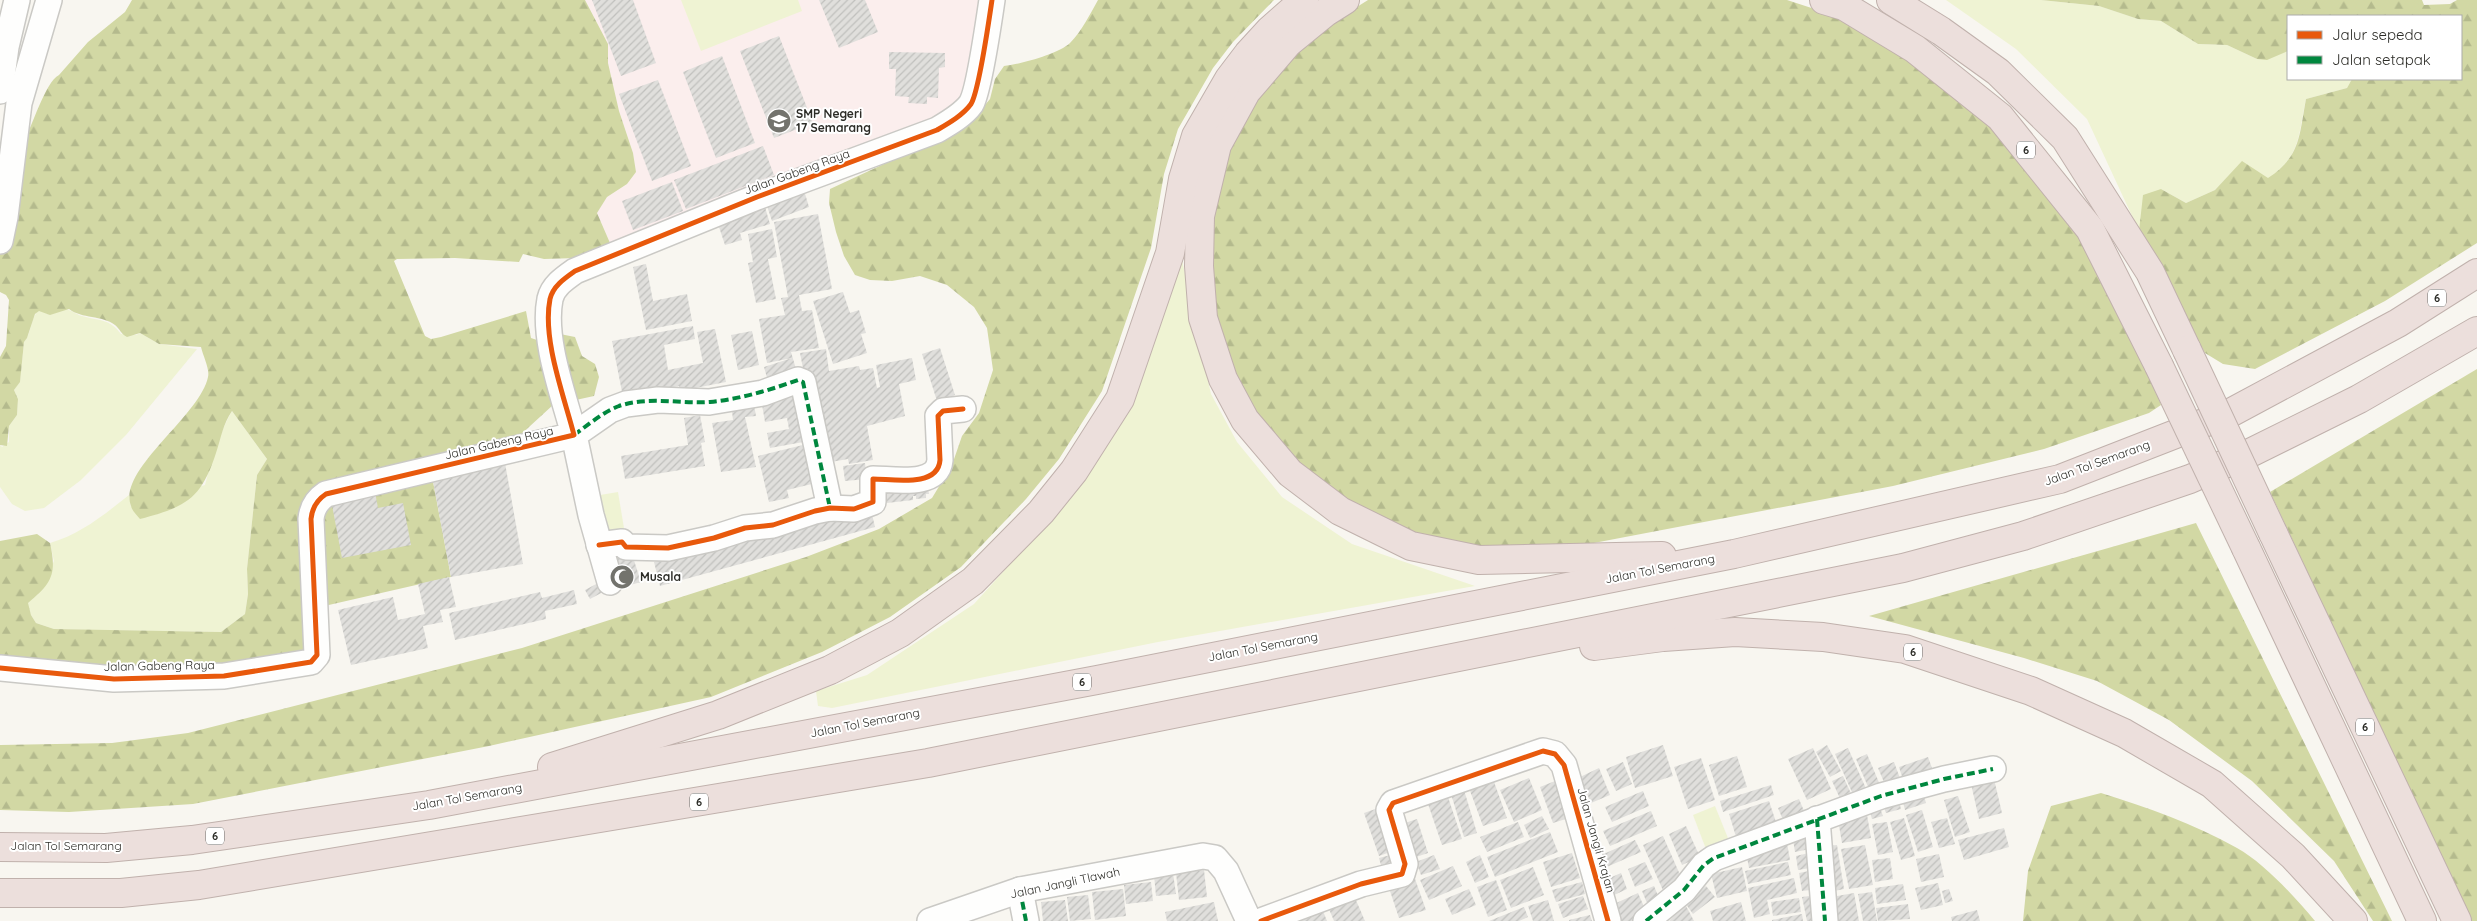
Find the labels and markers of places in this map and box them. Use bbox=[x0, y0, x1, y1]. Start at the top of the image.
place label: SMP Negeri 17 Semarang bbox=[796, 106, 871, 135]
school or university icon: SMP Negeri 17 Semarang bbox=[766, 108, 792, 134]
mosque icon: Musala bbox=[609, 564, 635, 590]
place label: Musala bbox=[640, 569, 681, 584]

